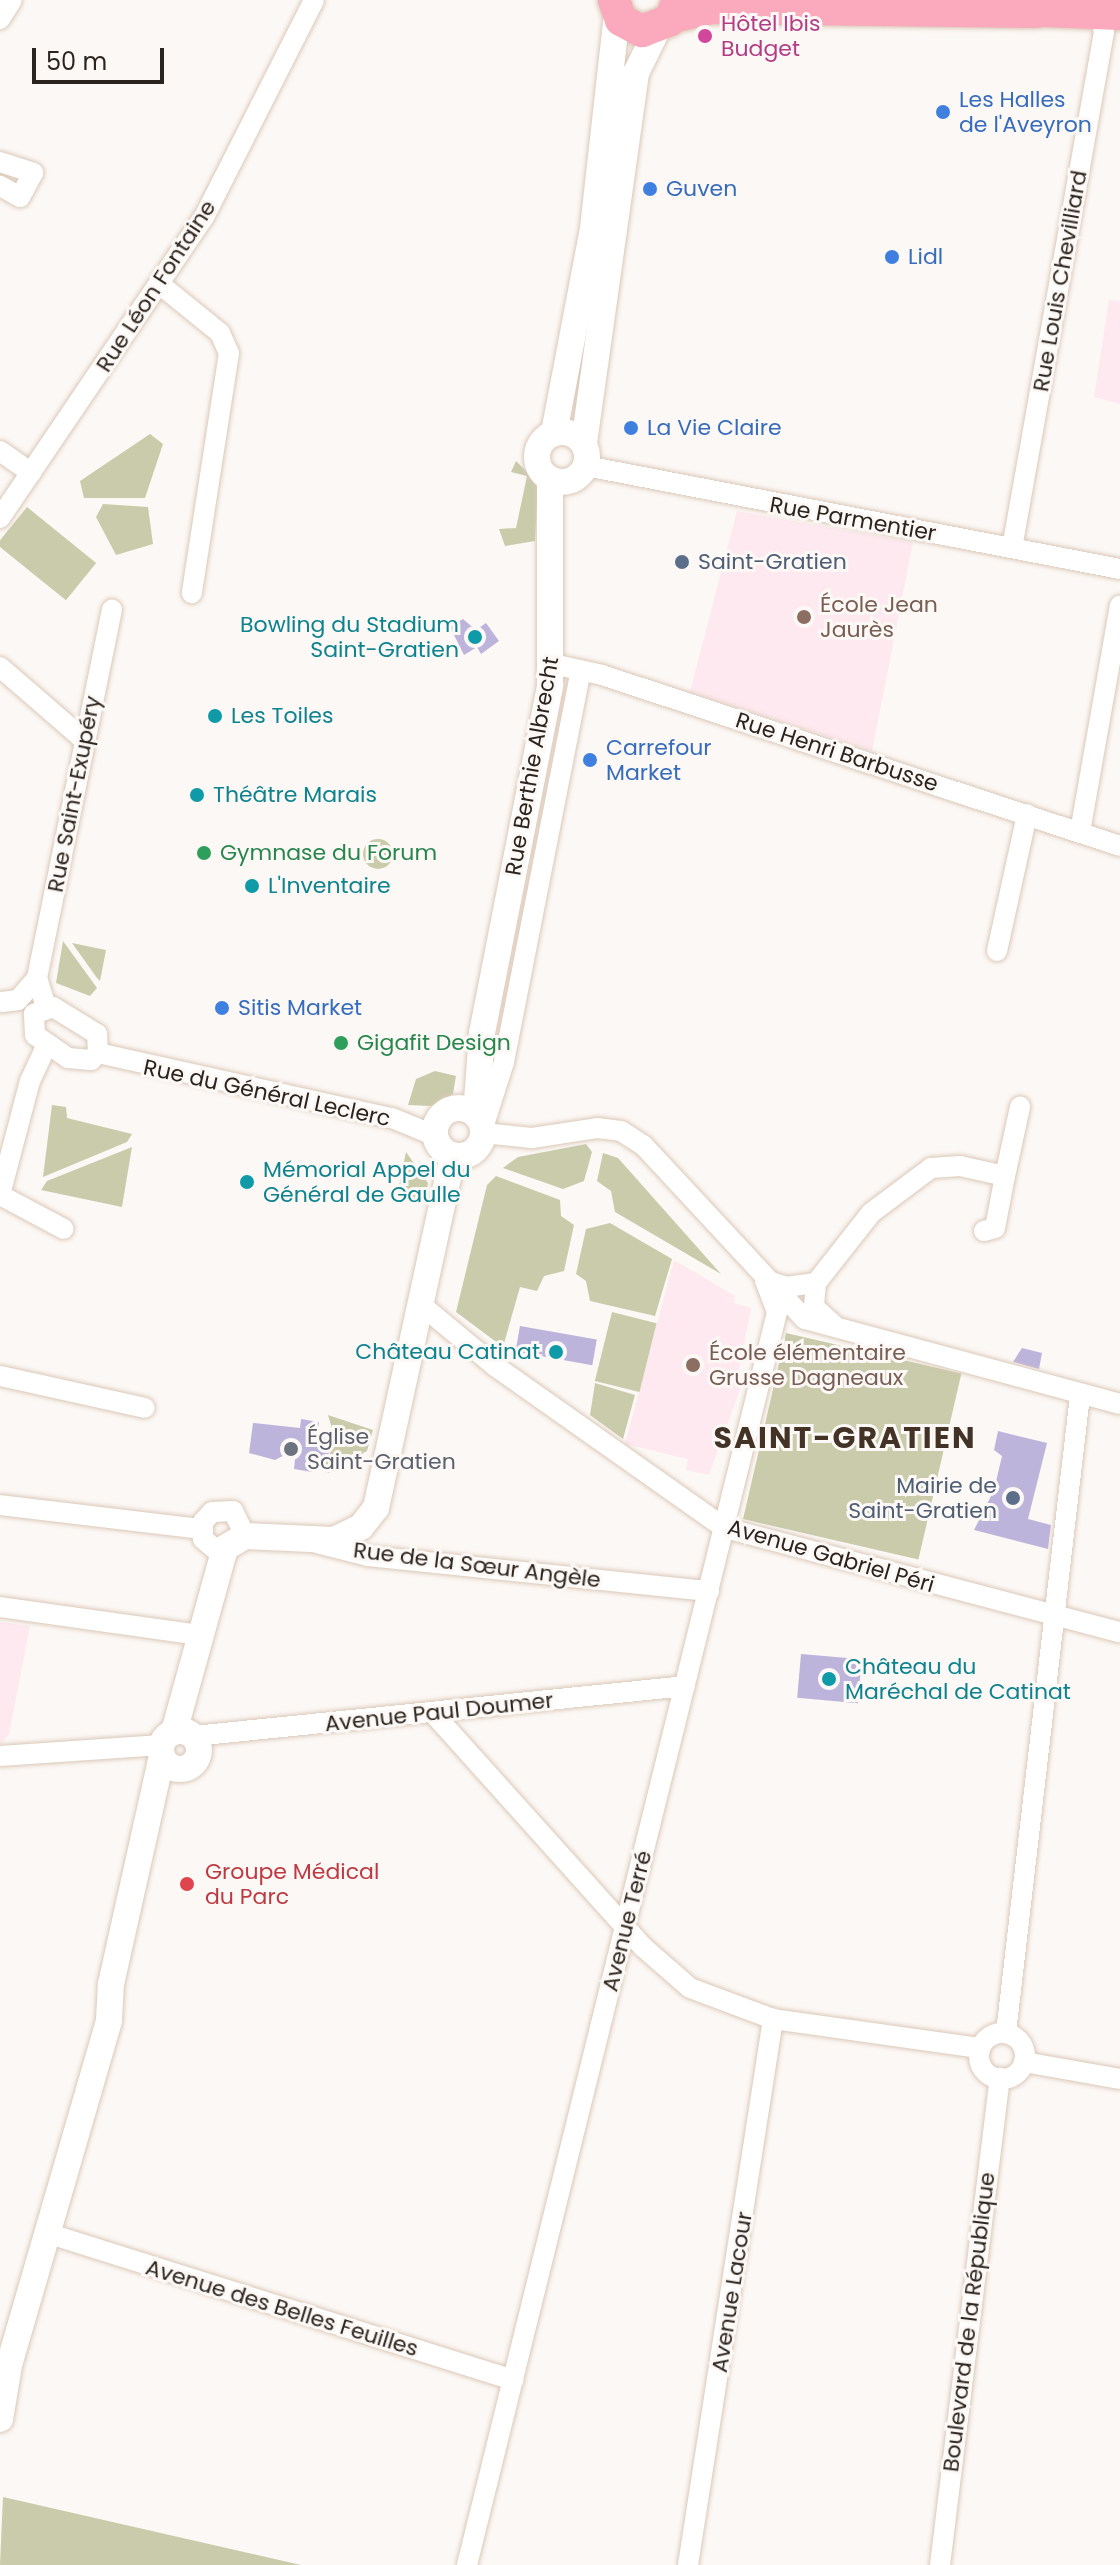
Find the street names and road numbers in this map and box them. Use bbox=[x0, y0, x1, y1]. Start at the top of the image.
street label: Rue Louis Chevilliard bbox=[1028, 168, 1092, 394]
street label: Rue Léon Fontaine bbox=[91, 195, 221, 377]
street label: Rue Parmentier bbox=[768, 491, 938, 547]
street label: Rue Berthie Albrecht bbox=[500, 655, 564, 877]
street label: Rue Saint-Exupéry bbox=[42, 694, 106, 894]
street label: Rue Henri Barbusse bbox=[732, 707, 942, 797]
street label: Rue du Général Leclerc bbox=[141, 1054, 393, 1132]
street label: Avenue Gabriel Péri bbox=[725, 1514, 937, 1598]
street label: Rue de la Sœur Angèle bbox=[352, 1537, 602, 1593]
street label: Avenue Paul Doumer bbox=[323, 1687, 555, 1737]
street label: Avenue Terré bbox=[597, 1848, 657, 1994]
street label: Boulevard de la République bbox=[938, 2171, 1000, 2473]
street label: Avenue Lacour bbox=[706, 2210, 758, 2374]
street label: Avenue des Belles Feuilles bbox=[143, 2254, 421, 2362]

